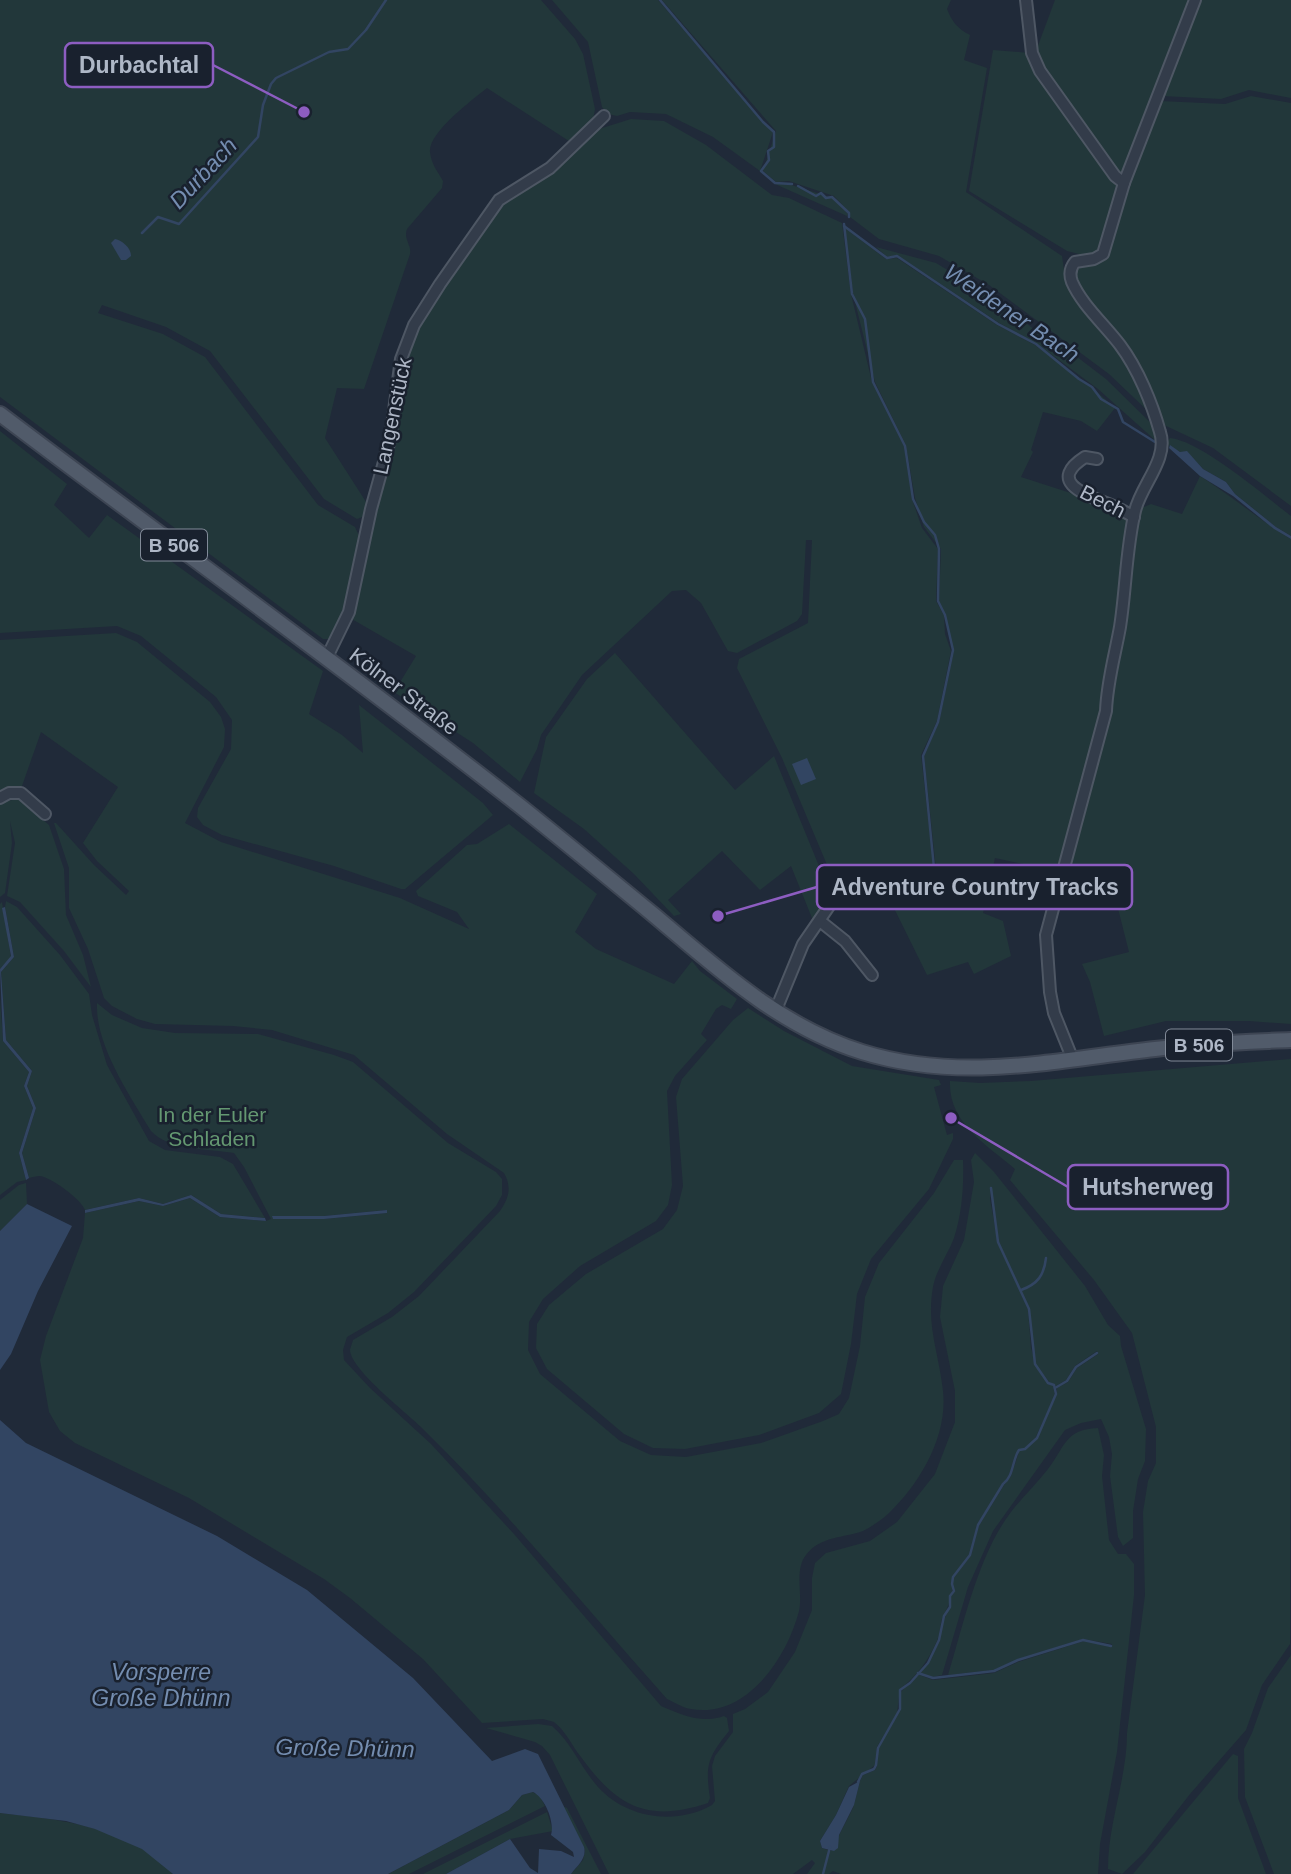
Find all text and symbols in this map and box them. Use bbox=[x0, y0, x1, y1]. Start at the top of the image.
callout: Durbachtal bbox=[65, 43, 213, 87]
text: Durbachtal bbox=[79, 52, 199, 78]
water label: Durbach bbox=[164, 132, 242, 214]
water label: Weidener Bach bbox=[940, 258, 1084, 368]
street label: Langenstück bbox=[368, 355, 416, 477]
street label: Bech bbox=[1076, 480, 1130, 522]
road number: B 506 bbox=[141, 530, 207, 560]
street label: Kölner Straße bbox=[345, 643, 463, 739]
callout: Adventure Country Tracks bbox=[817, 865, 1132, 909]
text: Adventure Country Tracks bbox=[831, 874, 1119, 900]
road number: B 506 bbox=[1166, 1030, 1232, 1060]
park label: In der Euler Schladen bbox=[158, 1103, 266, 1150]
callout: Hutsherweg bbox=[1068, 1165, 1228, 1209]
text: Hutsherweg bbox=[1082, 1174, 1214, 1200]
water label: Vorsperre Große Dhünn bbox=[91, 1659, 231, 1711]
water label: Große Dhünn bbox=[275, 1734, 415, 1762]

